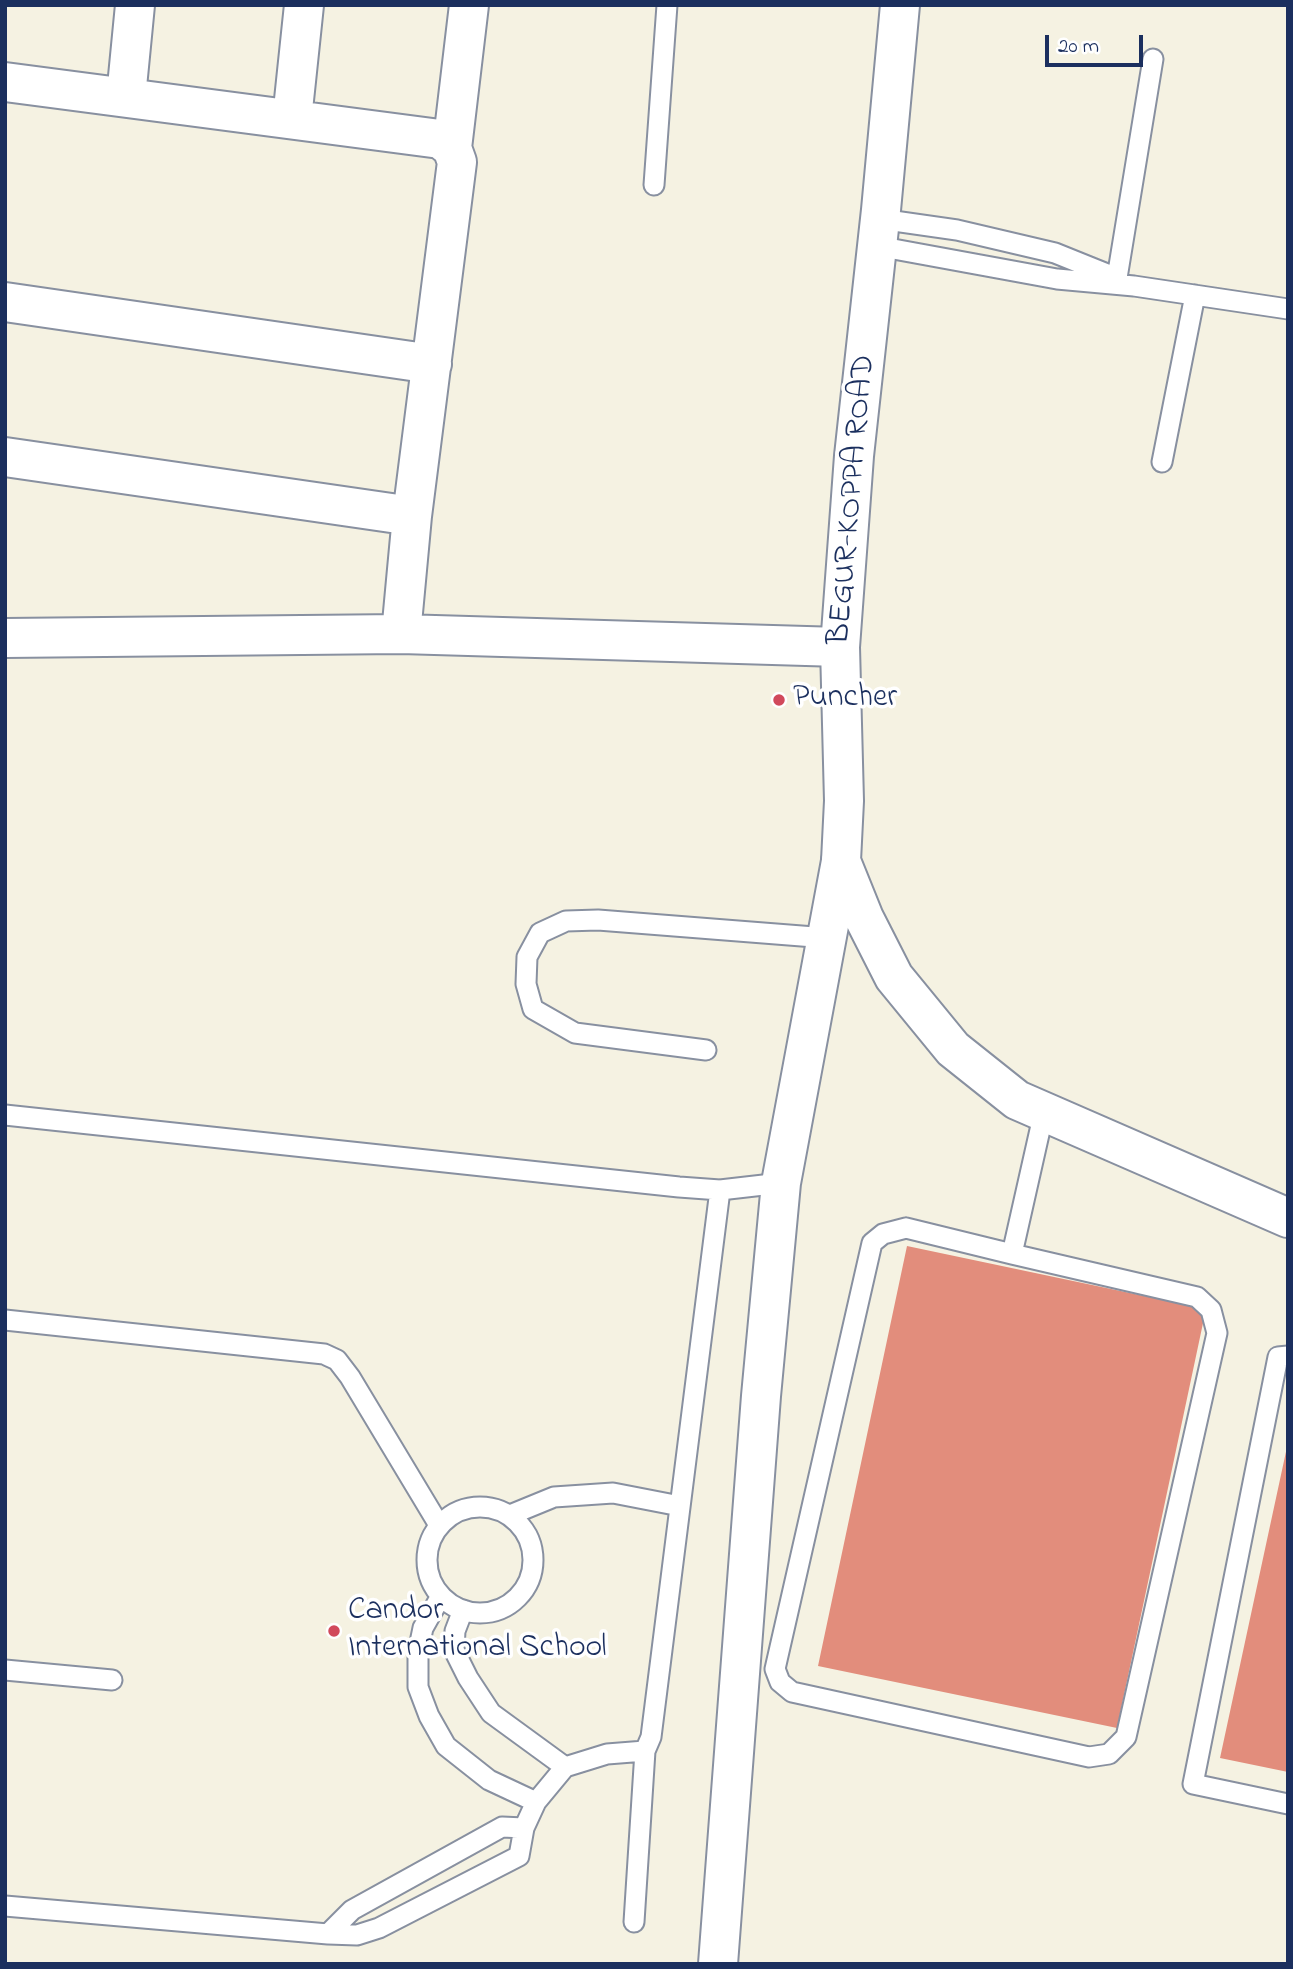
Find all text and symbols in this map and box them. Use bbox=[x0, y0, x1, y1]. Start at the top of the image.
scale bar bbox=[1048, 21, 1146, 65]
text: 20 m bbox=[1058, 32, 1099, 62]
street label: BEGUR-KOPPA ROAD bbox=[822, 354, 886, 646]
place label: Puncher bbox=[793, 681, 897, 719]
marker: Puncher bbox=[771, 692, 787, 708]
place label: Candor International School bbox=[348, 1594, 607, 1669]
marker: Candor International School bbox=[326, 1623, 342, 1639]

